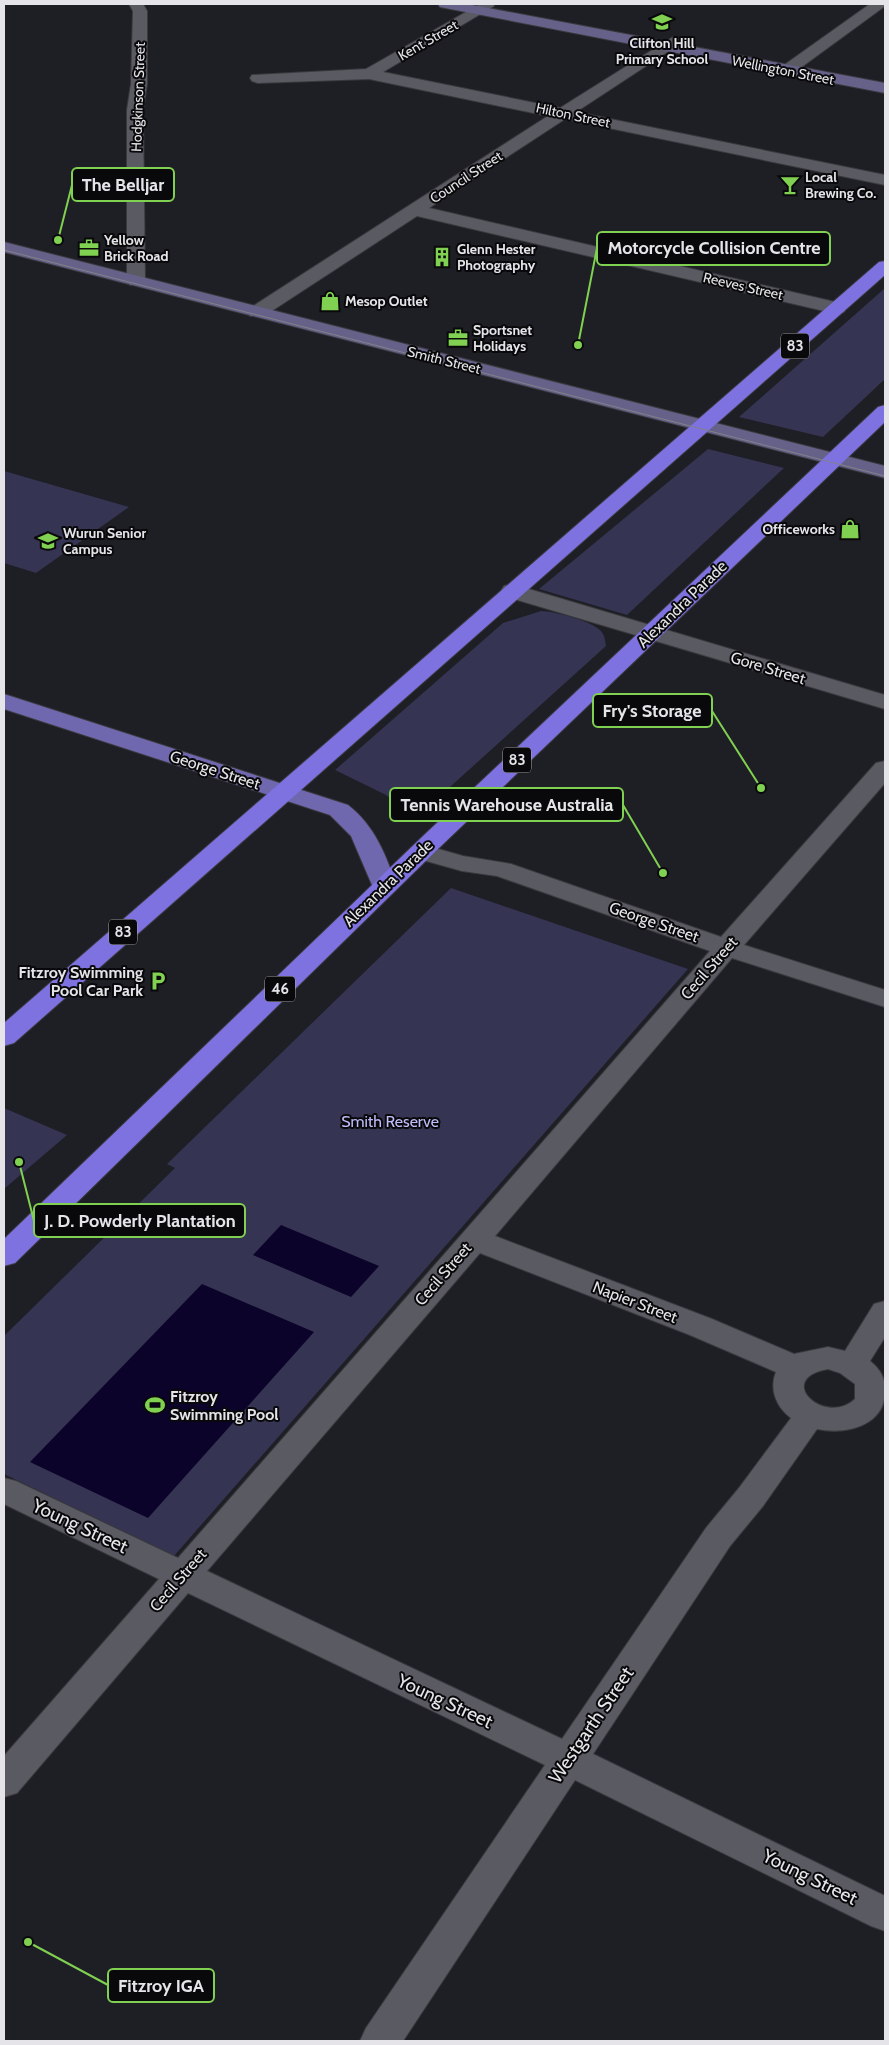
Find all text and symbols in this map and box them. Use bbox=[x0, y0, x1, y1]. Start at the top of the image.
school or university icon: Clifton Hill Primary School bbox=[651, 11, 673, 33]
street label: Kent Street bbox=[395, 16, 461, 64]
place label: Clifton Hill Primary School bbox=[616, 34, 709, 68]
street label: Hodgkinson Street bbox=[127, 42, 149, 152]
street label: Wellington Street bbox=[730, 51, 836, 89]
street label: Hilton Street bbox=[534, 98, 612, 132]
street label: Council Street bbox=[426, 147, 506, 207]
callout: The Belljar bbox=[72, 168, 174, 201]
place label: Local Brewing Co. bbox=[805, 168, 876, 202]
text: The Belljar bbox=[82, 174, 164, 196]
bar icon: Local Brewing Co. bbox=[779, 174, 801, 196]
place label: Yellow Brick Road bbox=[103, 231, 168, 265]
callout: Motorcycle Collision Centre bbox=[597, 232, 830, 265]
office icon: Yellow Brick Road bbox=[78, 237, 100, 259]
text: Motorcycle Collision Centre bbox=[607, 237, 821, 259]
place label: Glenn Hester Photography bbox=[457, 240, 536, 274]
building icon: Glenn Hester Photography bbox=[431, 246, 453, 268]
street label: Reeves Street bbox=[701, 268, 785, 304]
shop icon: Mesop Outlet bbox=[319, 290, 341, 312]
place label: Mesop Outlet bbox=[345, 292, 428, 310]
place label: Sportsnet Holidays bbox=[473, 321, 532, 355]
office icon: Sportsnet Holidays bbox=[447, 327, 469, 349]
road number: 83 bbox=[781, 334, 809, 358]
street label: Smith Street bbox=[406, 342, 483, 378]
shop icon: Officeworks bbox=[839, 518, 861, 540]
place label: Officeworks bbox=[762, 520, 835, 538]
place label: Wurun Senior Campus bbox=[63, 524, 146, 558]
school or university icon: Wurun Senior Campus bbox=[37, 530, 59, 552]
street label: Alexandra Parade bbox=[633, 556, 731, 652]
street label: Gore Street bbox=[728, 648, 808, 689]
callout: Fry's Storage bbox=[593, 694, 712, 727]
text: Fry's Storage bbox=[603, 700, 701, 722]
street label: George Street bbox=[168, 747, 263, 794]
road number: 83 bbox=[503, 748, 531, 772]
callout: Tennis Warehouse Australia bbox=[390, 788, 623, 821]
text: Tennis Warehouse Australia bbox=[400, 794, 614, 816]
street label: Alexandra Parade bbox=[339, 835, 437, 931]
street label: George Street bbox=[607, 898, 702, 946]
road number: 83 bbox=[109, 920, 137, 944]
street label: Cecil Street bbox=[677, 932, 742, 1003]
place label: Fitzroy Swimming Pool Car Park bbox=[18, 963, 143, 1000]
parking icon: Fitzroy Swimming Pool Car Park bbox=[147, 970, 169, 992]
road number: 46 bbox=[265, 976, 295, 1002]
park label: Smith Reserve bbox=[341, 1112, 439, 1131]
callout: J. D. Powderly Plantation bbox=[34, 1204, 245, 1237]
text: J. D. Powderly Plantation bbox=[43, 1210, 236, 1232]
street label: Cecil Street bbox=[411, 1238, 476, 1309]
street label: Napier Street bbox=[590, 1277, 681, 1327]
place label: Fitzroy Swimming Pool bbox=[170, 1387, 278, 1424]
sports icon: Fitzroy Swimming Pool bbox=[144, 1394, 166, 1416]
street label: Young Street bbox=[28, 1493, 132, 1558]
street label: Cecil Street bbox=[146, 1544, 211, 1615]
street label: Westgarth Street bbox=[544, 1662, 639, 1788]
street label: Young Street bbox=[393, 1668, 497, 1733]
street label: Young Street bbox=[758, 1844, 862, 1910]
callout: Fitzroy IGA bbox=[108, 1969, 214, 2002]
text: Fitzroy IGA bbox=[118, 1975, 205, 1997]

